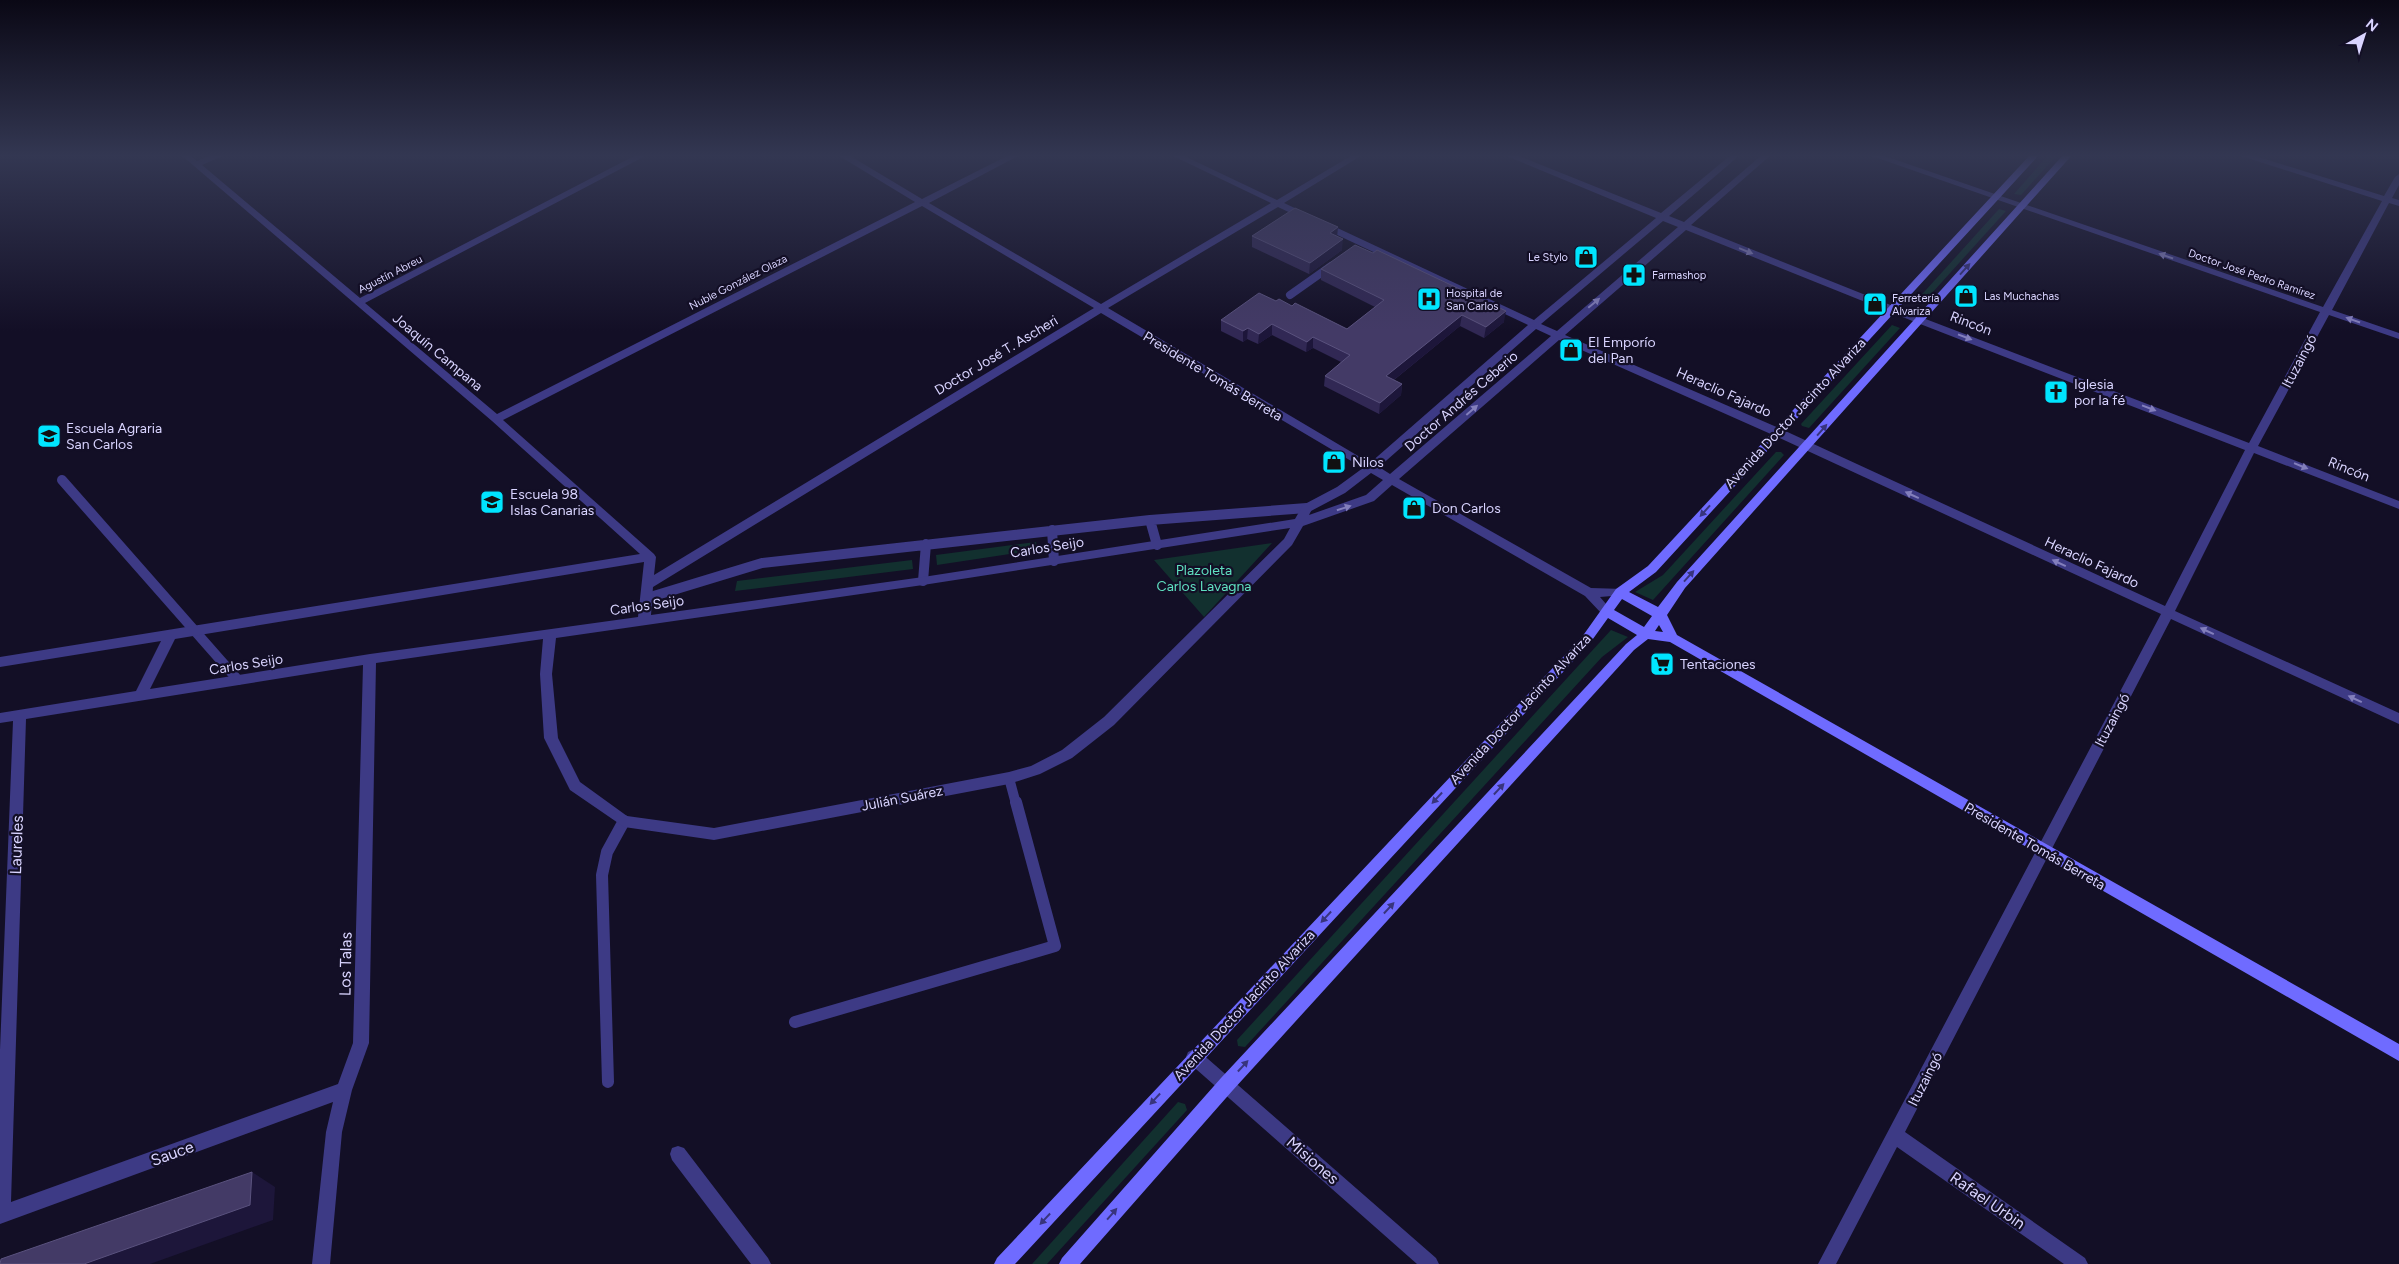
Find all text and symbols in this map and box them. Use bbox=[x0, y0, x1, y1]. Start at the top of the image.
north arrow bbox=[2339, 10, 2389, 60]
text: N bbox=[2362, 15, 2381, 35]
shop icon: Le Stylo bbox=[1573, 244, 1599, 270]
street label: Doctor José Pedro Ramírez bbox=[2186, 247, 2317, 302]
one-way arrow bbox=[1738, 248, 1753, 255]
place label: Le Stylo bbox=[1528, 251, 1568, 264]
street label: Nuble González Olaza bbox=[687, 252, 789, 313]
one-way arrow bbox=[2159, 252, 2174, 259]
street label: Agustín Abreu bbox=[356, 253, 425, 296]
pharmacy icon: Farmashop bbox=[1621, 262, 1647, 288]
one-way arrow bbox=[1960, 263, 1971, 276]
place label: Farmashop bbox=[1652, 269, 1707, 282]
shop icon: Las Muchachas bbox=[1953, 283, 1979, 309]
hospital icon: Hospital de San Carlos bbox=[1416, 286, 1442, 312]
place label: Hospital de San Carlos bbox=[1446, 287, 1502, 313]
place label: Las Muchachas bbox=[1984, 290, 2059, 303]
shop icon: Ferretería Alvariza bbox=[1862, 291, 1888, 317]
place label: Ferretería Alvariza bbox=[1892, 292, 1939, 318]
one-way arrow bbox=[1588, 297, 1600, 309]
street label: Rincón bbox=[1948, 308, 1994, 339]
street label: Joaquín Campana bbox=[389, 310, 486, 395]
street label: Doctor José T. Ascheri bbox=[931, 312, 1061, 399]
one-way arrow bbox=[2345, 316, 2360, 324]
street label: Presidente Tomás Berreta bbox=[1140, 328, 1286, 425]
street label: Ituzaingó bbox=[2278, 332, 2321, 391]
one-way arrow bbox=[1958, 333, 1973, 341]
place label: El Emporío del Pan bbox=[1588, 334, 1656, 367]
street label: Avenida Doctor Jacinto Alvariza bbox=[1721, 335, 1870, 492]
shop icon: El Emporío del Pan bbox=[1558, 337, 1584, 363]
street label: Doctor Andrés Ceberio bbox=[1401, 348, 1521, 455]
street label: Heraclio Fajardo bbox=[1674, 364, 1774, 421]
place label: Iglesia por la fé bbox=[2074, 376, 2125, 409]
church icon: Iglesia por la fé bbox=[2043, 379, 2069, 405]
one-way arrow bbox=[1465, 404, 1478, 415]
one-way arrow bbox=[2142, 404, 2157, 412]
place label: Escuela Agraria San Carlos bbox=[66, 420, 162, 453]
school or university icon: Escuela Agraria San Carlos bbox=[36, 423, 62, 449]
one-way arrow bbox=[1816, 424, 1828, 436]
shop icon: Nilos bbox=[1321, 449, 1347, 475]
street label: Rincón bbox=[2326, 453, 2372, 486]
place label: Nilos bbox=[1352, 454, 1384, 471]
one-way arrow bbox=[2294, 462, 2309, 470]
place label: Escuela 98 Islas Canarias bbox=[510, 486, 594, 519]
school or university icon: Escuela 98 Islas Canarias bbox=[479, 489, 505, 515]
one-way arrow bbox=[1905, 490, 1919, 498]
shop icon: Don Carlos bbox=[1401, 495, 1427, 521]
place label: Don Carlos bbox=[1432, 500, 1501, 517]
one-way arrow bbox=[1337, 504, 1352, 512]
one-way arrow bbox=[1700, 504, 1711, 517]
street label: Carlos Seijo bbox=[1009, 533, 1085, 562]
street label: Heraclio Fajardo bbox=[2042, 533, 2142, 592]
one-way arrow bbox=[2052, 559, 2066, 567]
park label: Plazoleta Carlos Lavagna bbox=[1157, 562, 1251, 595]
one-way arrow bbox=[1683, 570, 1695, 582]
street label: Carlos Seijo bbox=[609, 592, 685, 619]
one-way arrow bbox=[2200, 627, 2214, 635]
street label: Avenida Doctor Jacinto Alvariza bbox=[1446, 631, 1595, 788]
street label: Carlos Seijo bbox=[208, 650, 284, 679]
supermarket icon: Tentaciones bbox=[1649, 651, 1675, 677]
place label: Tentaciones bbox=[1680, 656, 1756, 673]
street label: Ituzaingó bbox=[2091, 691, 2134, 750]
one-way arrow bbox=[2348, 694, 2362, 702]
street label: Julián Suárez bbox=[860, 782, 944, 815]
one-way arrow bbox=[1493, 783, 1505, 795]
one-way arrow bbox=[1431, 792, 1443, 804]
street label: Presidente Tomás Berreta bbox=[1961, 799, 2108, 894]
street label: Laureles bbox=[6, 815, 27, 875]
one-way arrow bbox=[1383, 903, 1395, 915]
one-way arrow bbox=[1320, 911, 1332, 923]
street label: Avenida Doctor Jacinto Alvariza bbox=[1170, 927, 1319, 1084]
street label: Los Talas bbox=[335, 932, 356, 996]
street label: Ituzaingó bbox=[1905, 1049, 1946, 1109]
one-way arrow bbox=[1237, 1061, 1249, 1073]
one-way arrow bbox=[1149, 1093, 1161, 1105]
street label: Misiones bbox=[1283, 1133, 1343, 1188]
street label: Sauce bbox=[148, 1137, 196, 1170]
street label: Rafael Urbin bbox=[1947, 1168, 2029, 1233]
one-way arrow bbox=[1106, 1209, 1118, 1221]
one-way arrow bbox=[1039, 1212, 1051, 1224]

